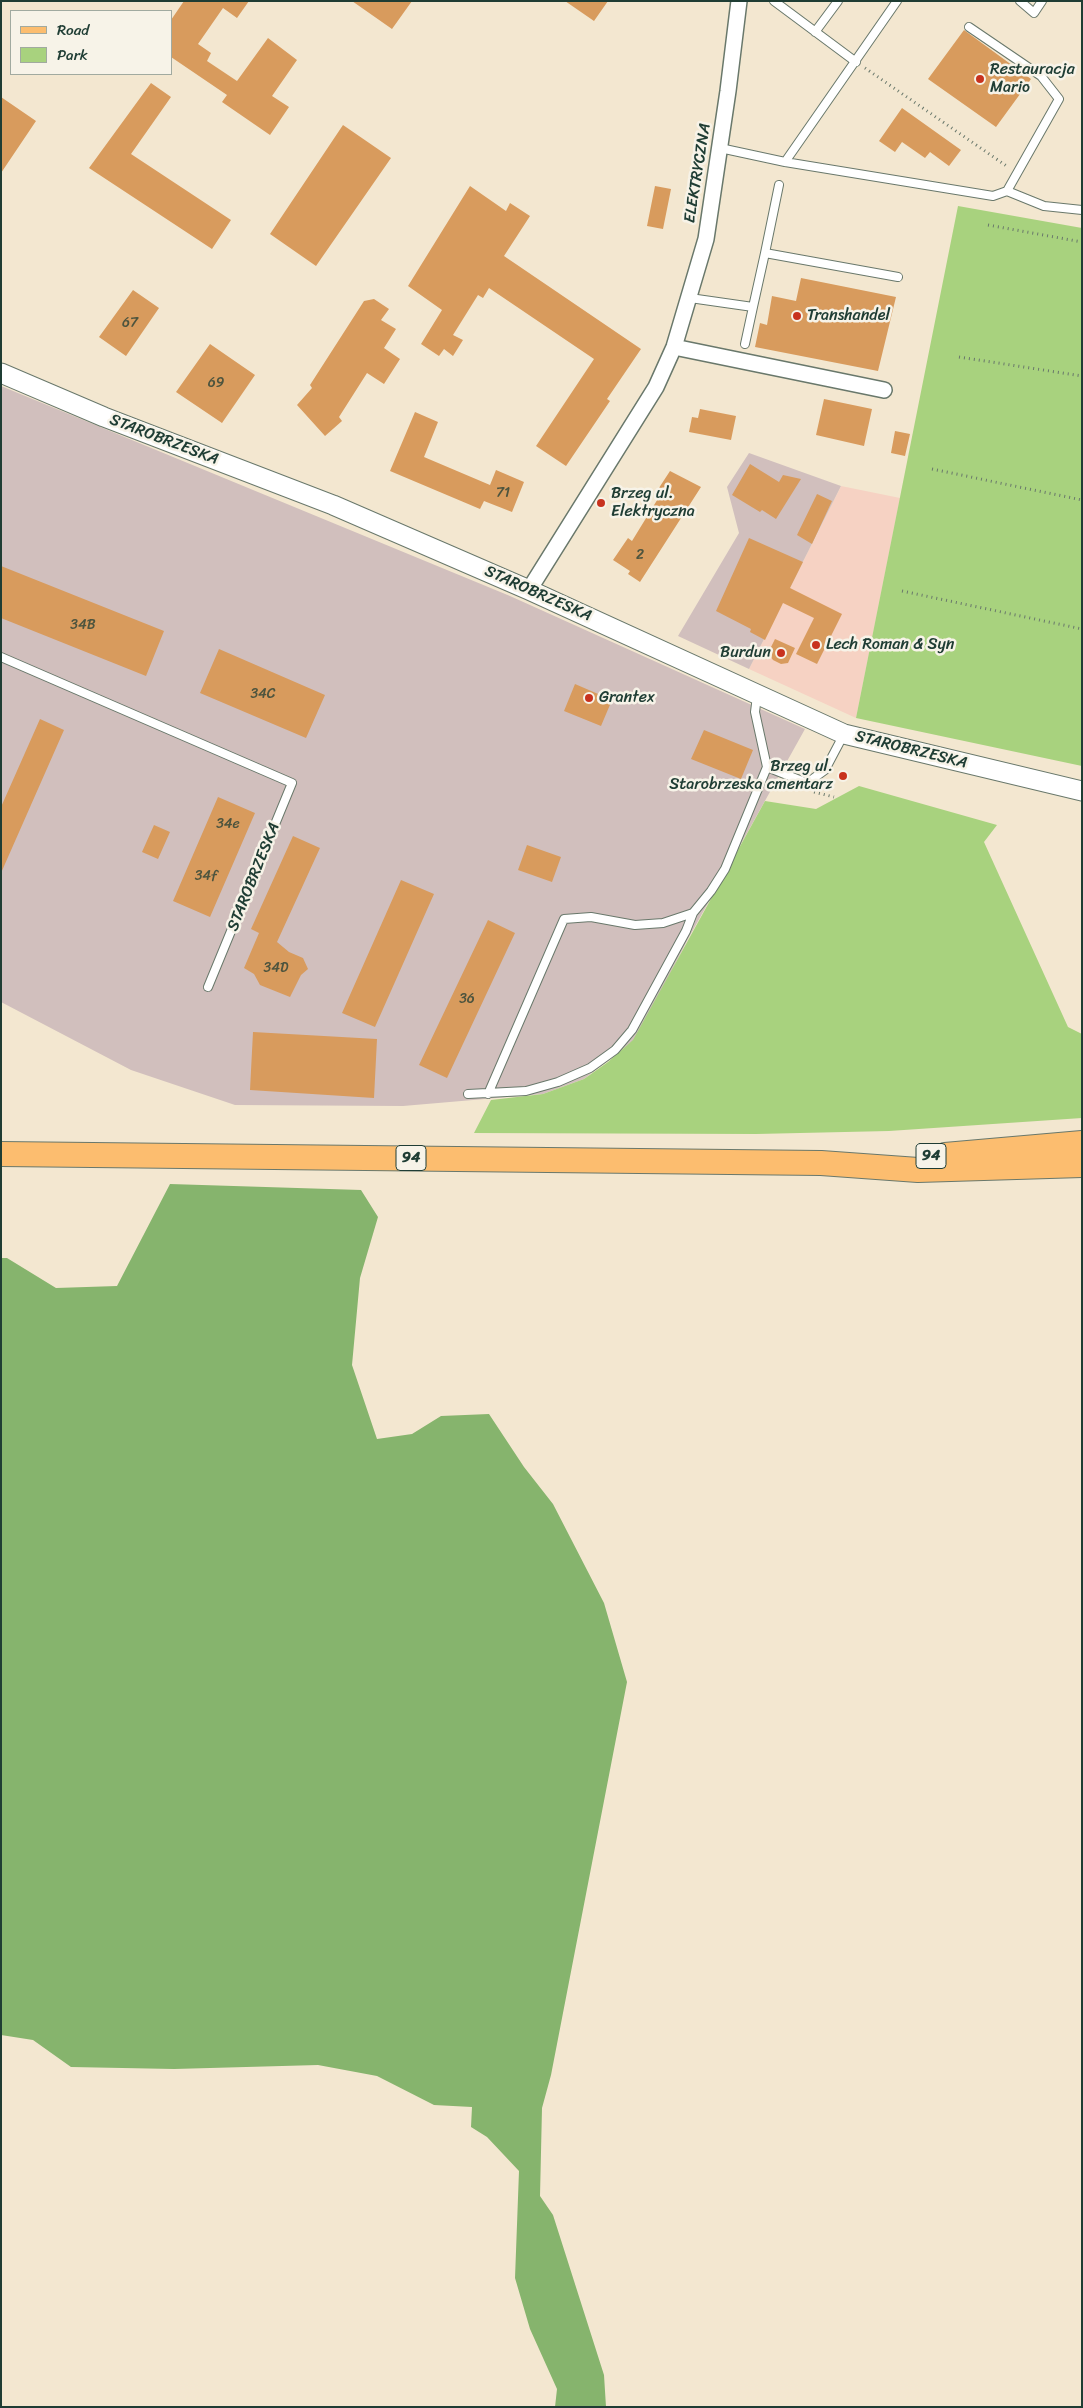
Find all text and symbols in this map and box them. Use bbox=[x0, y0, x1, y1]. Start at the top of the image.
legend bbox=[10, 10, 172, 75]
text: Road bbox=[57, 17, 89, 43]
text: Park bbox=[57, 42, 88, 68]
place label: Restauracja Mario bbox=[990, 60, 1075, 98]
marker: Restauracja Mario bbox=[974, 73, 986, 85]
street label: ELEKTRYCZNA bbox=[681, 122, 715, 224]
place label: Transhandel bbox=[807, 306, 890, 326]
marker: Transhandel bbox=[791, 310, 803, 322]
house number: 67 bbox=[122, 315, 138, 331]
house number: 69 bbox=[208, 375, 224, 391]
street label: STAROBRZESKA bbox=[107, 410, 221, 470]
place label: Brzeg ul. Elektryczna bbox=[611, 484, 695, 522]
house number: 71 bbox=[496, 485, 510, 501]
marker: Brzeg ul. Elektryczna bbox=[595, 497, 607, 509]
house number: 2 bbox=[636, 547, 644, 563]
street label: STAROBRZESKA bbox=[481, 562, 595, 626]
house number: 34B bbox=[70, 617, 96, 633]
place label: Lech Roman & Syn bbox=[826, 635, 954, 655]
marker: Lech Roman & Syn bbox=[810, 639, 822, 651]
place label: Burdun bbox=[720, 643, 771, 663]
marker: Burdun bbox=[775, 647, 787, 659]
house number: 34C bbox=[250, 686, 276, 702]
place label: Grantex bbox=[599, 688, 655, 708]
marker: Grantex bbox=[583, 692, 595, 704]
street label: STAROBRZESKA bbox=[853, 727, 969, 773]
place label: Brzeg ul. Starobrzeska cmentarz bbox=[669, 757, 833, 795]
marker: Brzeg ul. Starobrzeska cmentarz bbox=[837, 770, 849, 782]
house number: 34e bbox=[216, 816, 240, 832]
street label: STAROBRZESKA bbox=[224, 820, 284, 934]
house number: 34f bbox=[195, 868, 217, 884]
house number: 34D bbox=[264, 960, 288, 976]
house number: 36 bbox=[459, 991, 475, 1007]
road number: 94 bbox=[916, 1144, 946, 1168]
road number: 94 bbox=[396, 1146, 426, 1170]

